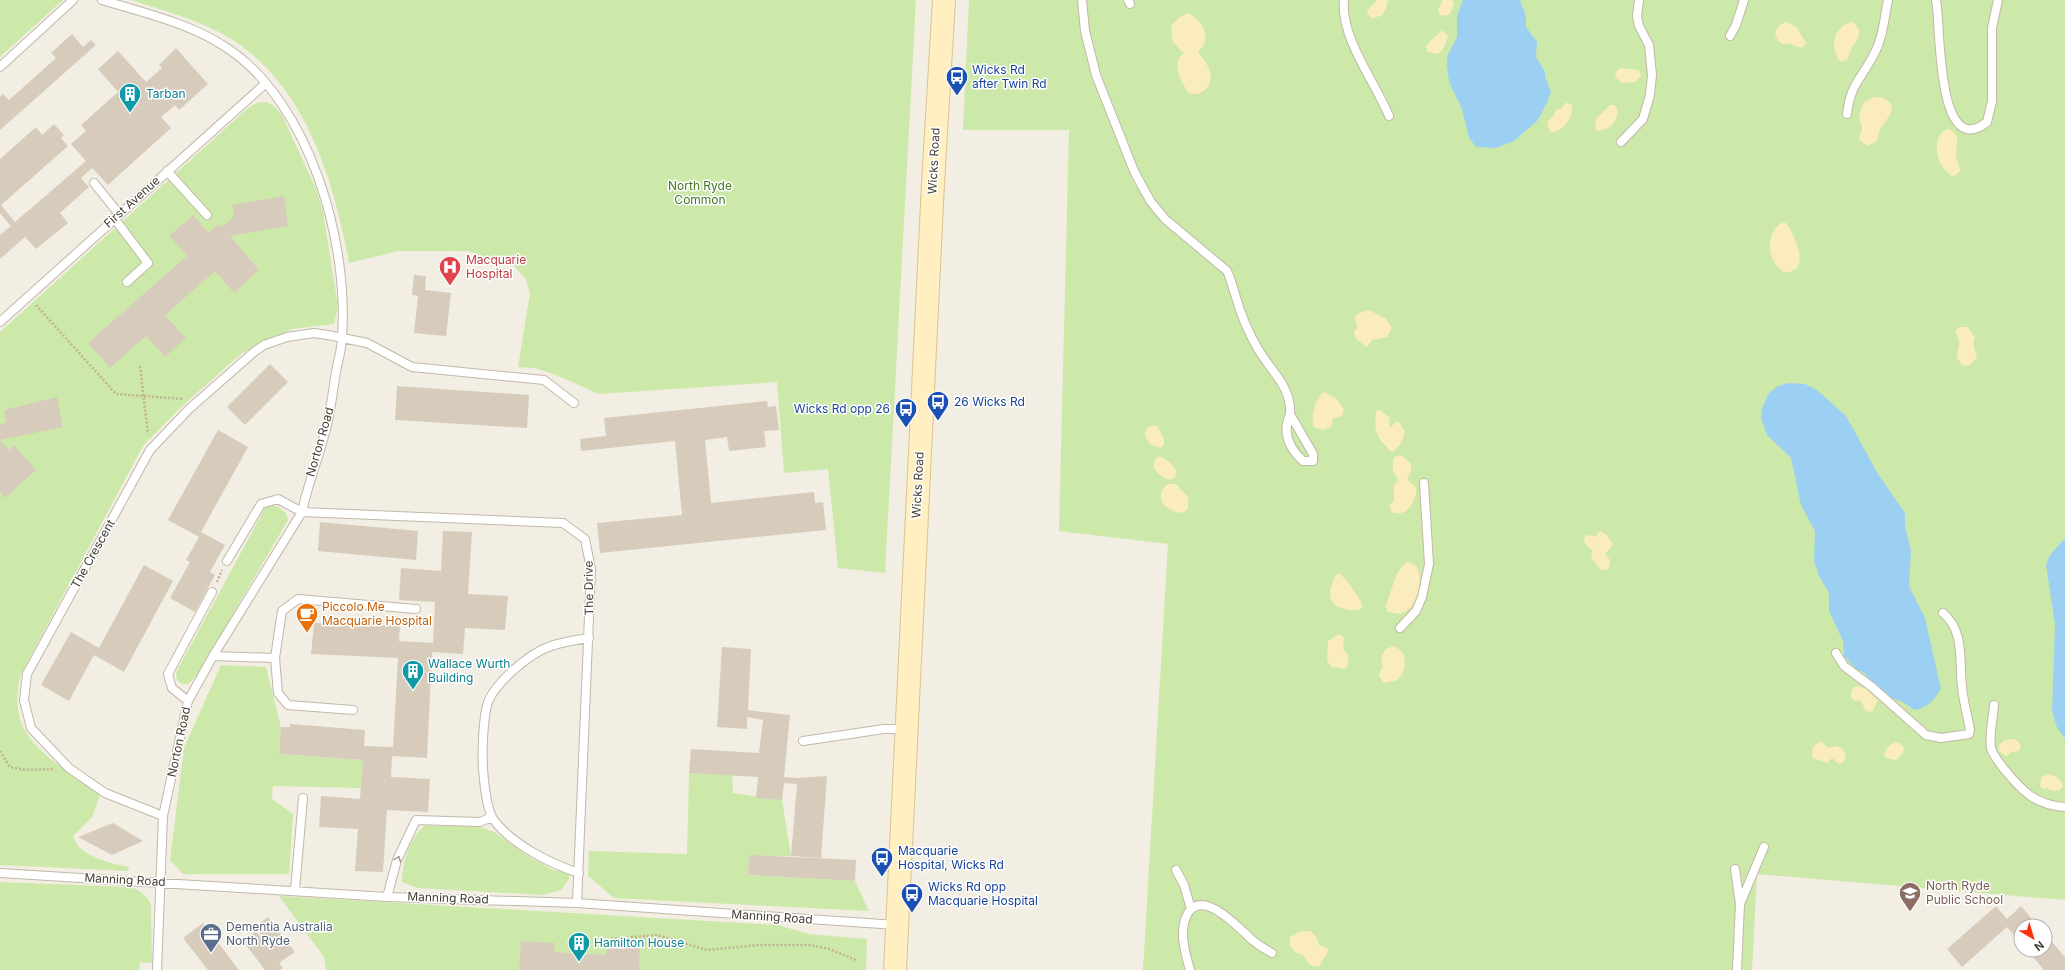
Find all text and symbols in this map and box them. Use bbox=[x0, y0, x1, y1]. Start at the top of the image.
place label: Wicks Rd after Twin Rd bbox=[972, 62, 1047, 91]
bus stop icon: Wicks Rd after Twin Rd bbox=[944, 64, 970, 97]
building icon: Tarban bbox=[117, 81, 143, 114]
place label: Tarban bbox=[146, 86, 186, 101]
street label: Wicks Road bbox=[924, 127, 943, 195]
street label: First Avenue bbox=[101, 173, 163, 231]
park label: North Ryde Common bbox=[668, 178, 732, 207]
place label: Macquarie Hospital bbox=[466, 252, 526, 281]
hospital icon: Macquarie Hospital bbox=[437, 254, 463, 287]
bus stop icon: 26 Wicks Rd bbox=[925, 389, 951, 422]
place label: 26 Wicks Rd bbox=[954, 394, 1025, 409]
bus stop icon: Wicks Rd opp 26 bbox=[893, 396, 919, 429]
place label: Wicks Rd opp 26 bbox=[794, 401, 890, 416]
street label: Norton Road bbox=[302, 405, 337, 478]
street label: Wicks Road bbox=[908, 451, 927, 519]
street label: The Crescent bbox=[67, 517, 118, 591]
street label: The Drive bbox=[581, 560, 596, 616]
place label: Piccolo Me Macquarie Hospital bbox=[322, 599, 432, 628]
cafe icon: Piccolo Me Macquarie Hospital bbox=[294, 601, 320, 634]
place label: Wallace Wurth Building bbox=[428, 656, 510, 685]
building icon: Wallace Wurth Building bbox=[400, 658, 426, 691]
street label: Norton Road bbox=[164, 705, 193, 778]
place label: Macquarie Hospital, Wicks Rd bbox=[898, 843, 1004, 872]
bus stop icon: Macquarie Hospital, Wicks Rd bbox=[869, 845, 895, 878]
one-way arrow bbox=[393, 856, 402, 863]
street label: Manning Road bbox=[84, 870, 166, 889]
place label: North Ryde Public School bbox=[1926, 878, 2003, 907]
place label: Wicks Rd opp Macquarie Hospital bbox=[928, 879, 1038, 908]
school or university icon: North Ryde Public School bbox=[1897, 880, 1923, 913]
bus stop icon: Wicks Rd opp Macquarie Hospital bbox=[899, 881, 925, 914]
street label: Manning Road bbox=[407, 889, 489, 906]
street label: Manning Road bbox=[731, 906, 813, 927]
north arrow bbox=[2013, 918, 2053, 958]
place label: Dementia Australia North Ryde bbox=[226, 919, 333, 948]
office icon: Dementia Australia North Ryde bbox=[198, 921, 224, 954]
building icon: Hamilton House bbox=[566, 930, 592, 963]
place label: Hamilton House bbox=[594, 935, 684, 950]
text: N bbox=[2032, 938, 2047, 954]

